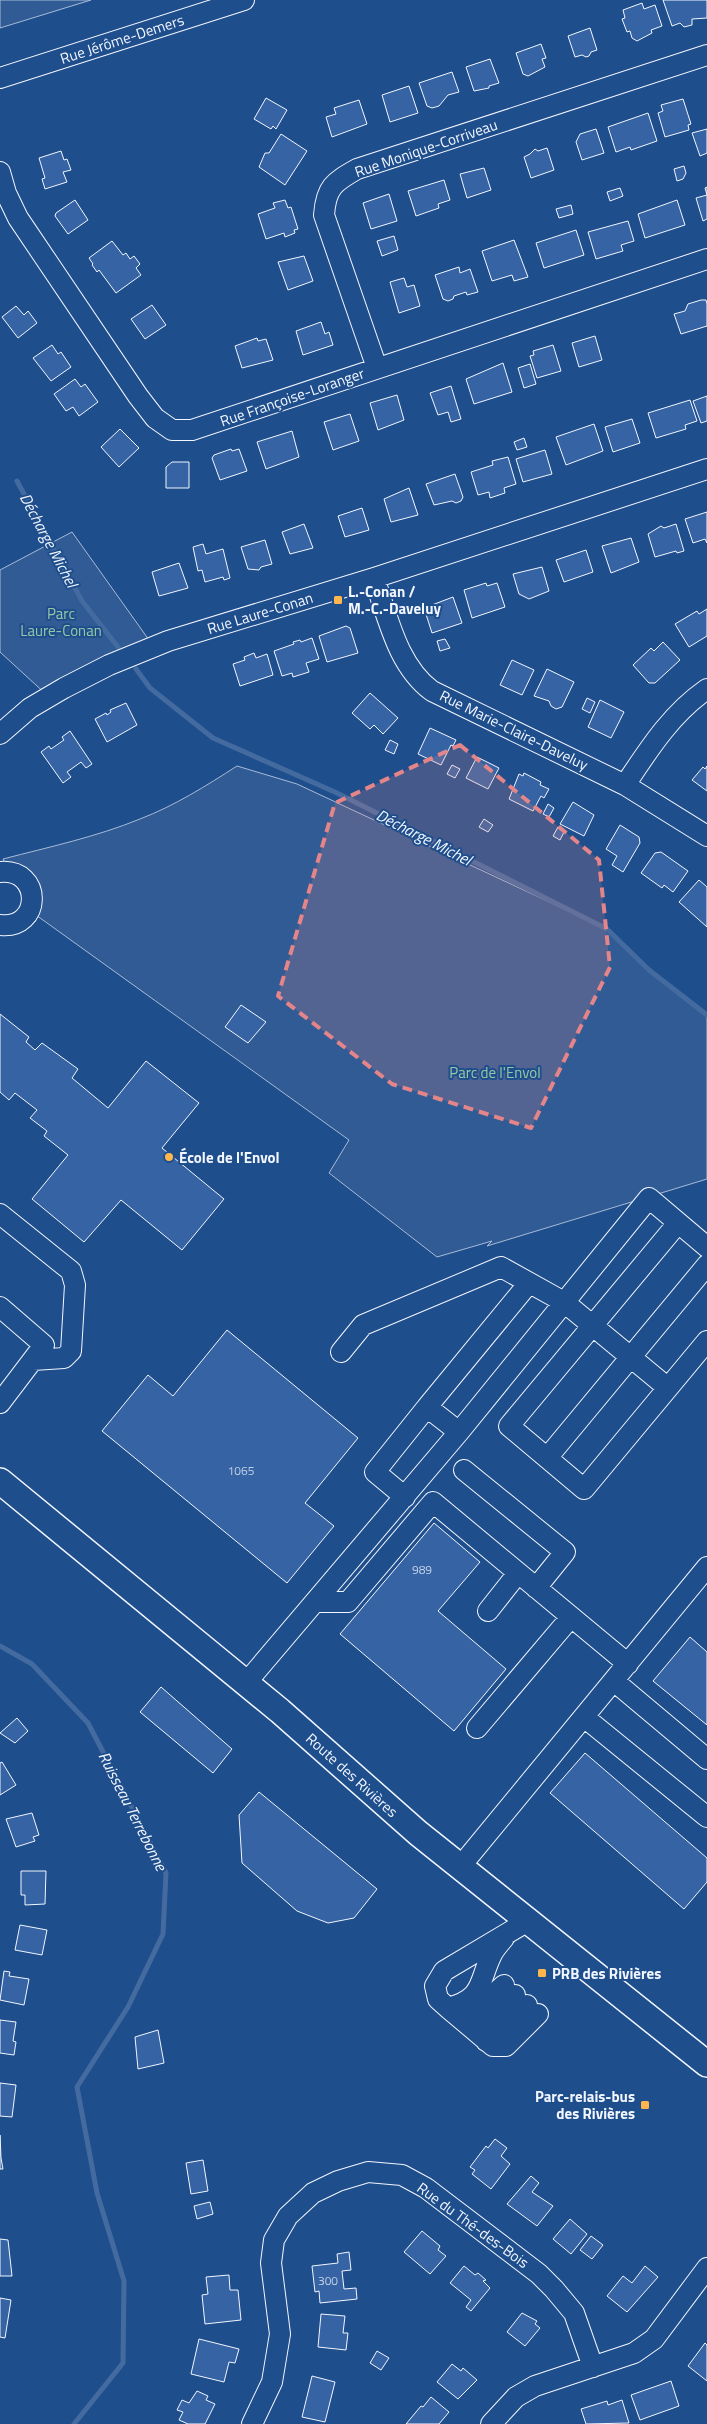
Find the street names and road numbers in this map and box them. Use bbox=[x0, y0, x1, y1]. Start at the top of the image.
street label: Rue Jérôme-Demers bbox=[57, 8, 187, 70]
street label: Rue Monique-Corriveau bbox=[352, 113, 500, 183]
street label: Rue Françoise-Loranger bbox=[217, 361, 367, 433]
street label: Rue Laure-Conan bbox=[204, 586, 316, 640]
street label: Rue Marie-Claire-Daveluy bbox=[436, 684, 592, 776]
street label: Route des Rivières bbox=[301, 1727, 403, 1823]
street label: Rue du Thé-des-Bois bbox=[412, 2176, 534, 2274]

